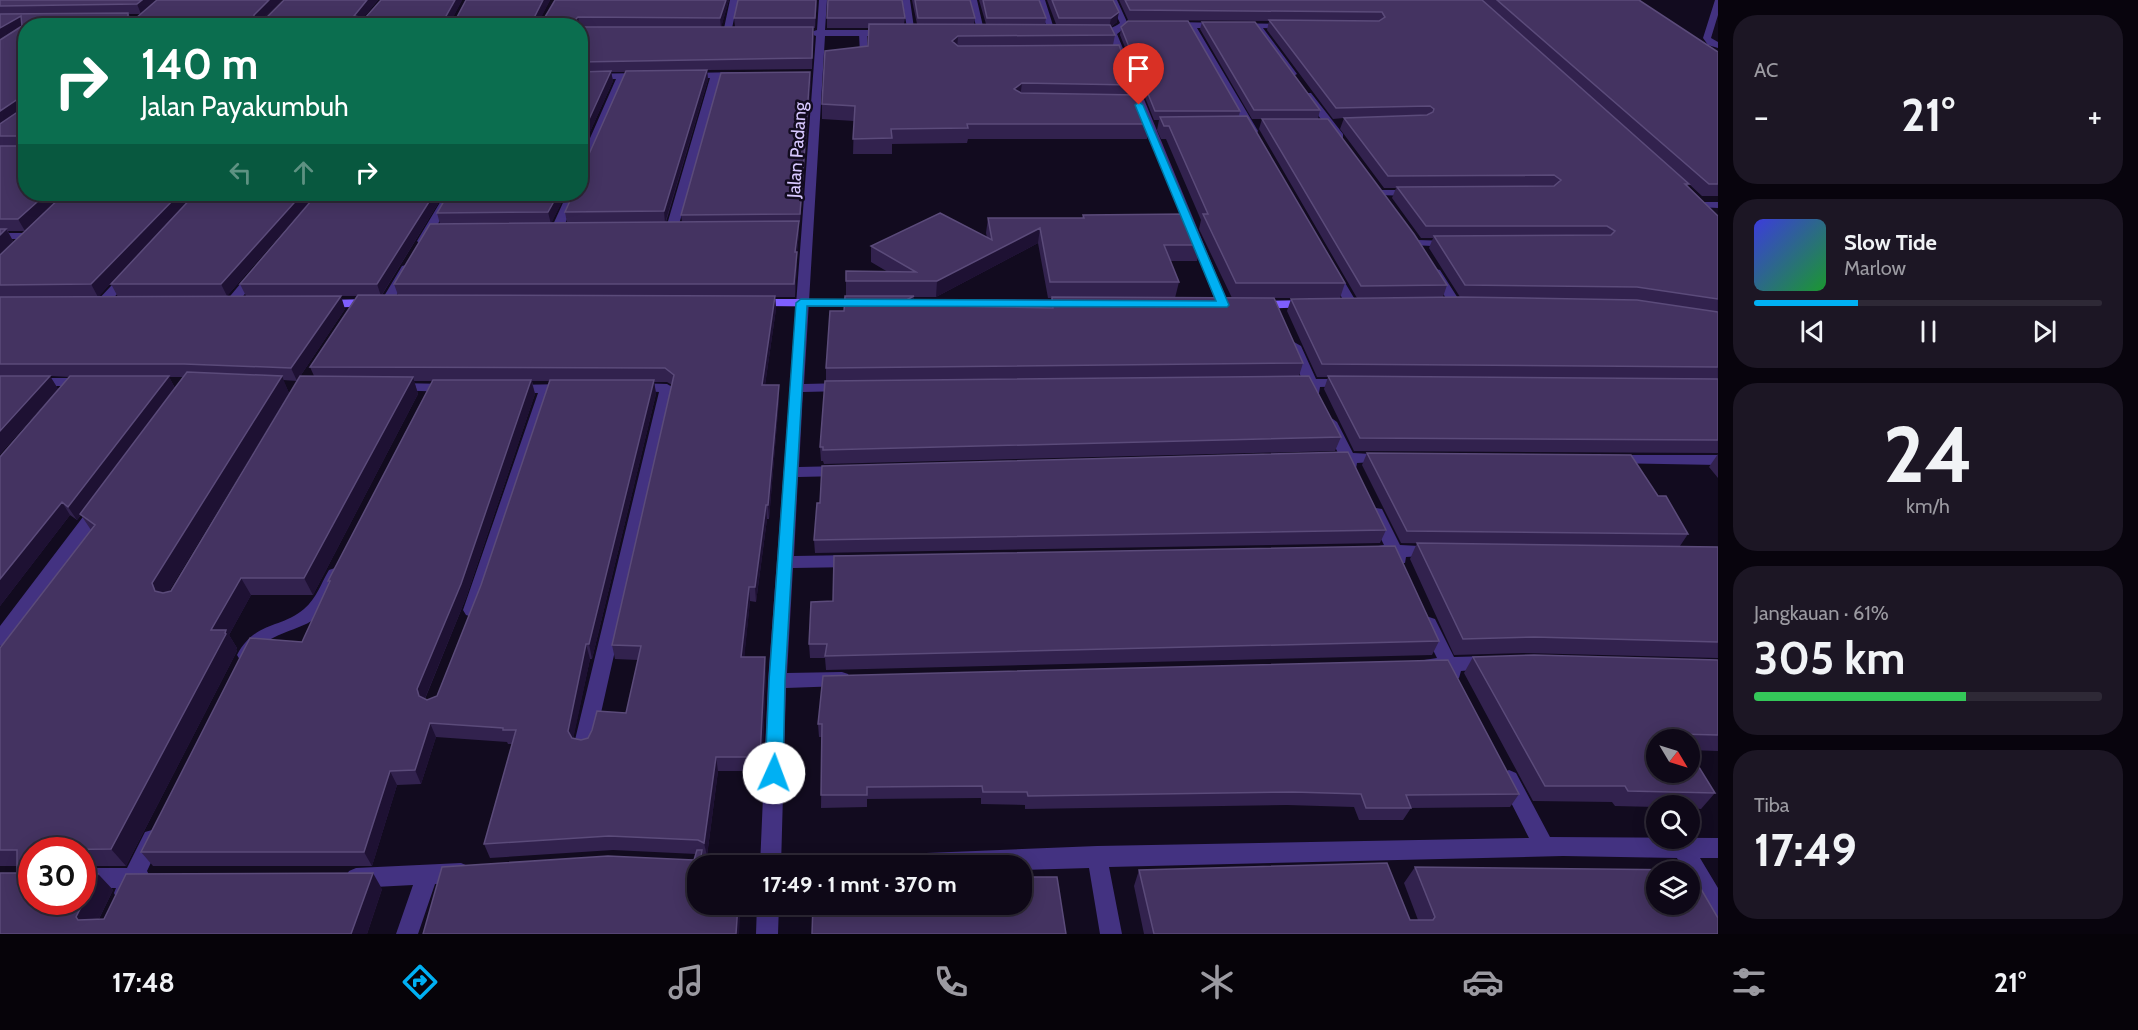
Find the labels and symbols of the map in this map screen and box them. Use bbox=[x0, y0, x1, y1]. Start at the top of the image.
pin bbox=[1113, 43, 1164, 105]
street label: Jalan Padang bbox=[783, 100, 811, 200]
north arrow bbox=[1646, 729, 1700, 783]
position arrow bbox=[742, 741, 806, 805]
speed limit sign: 30 bbox=[18, 837, 96, 915]

